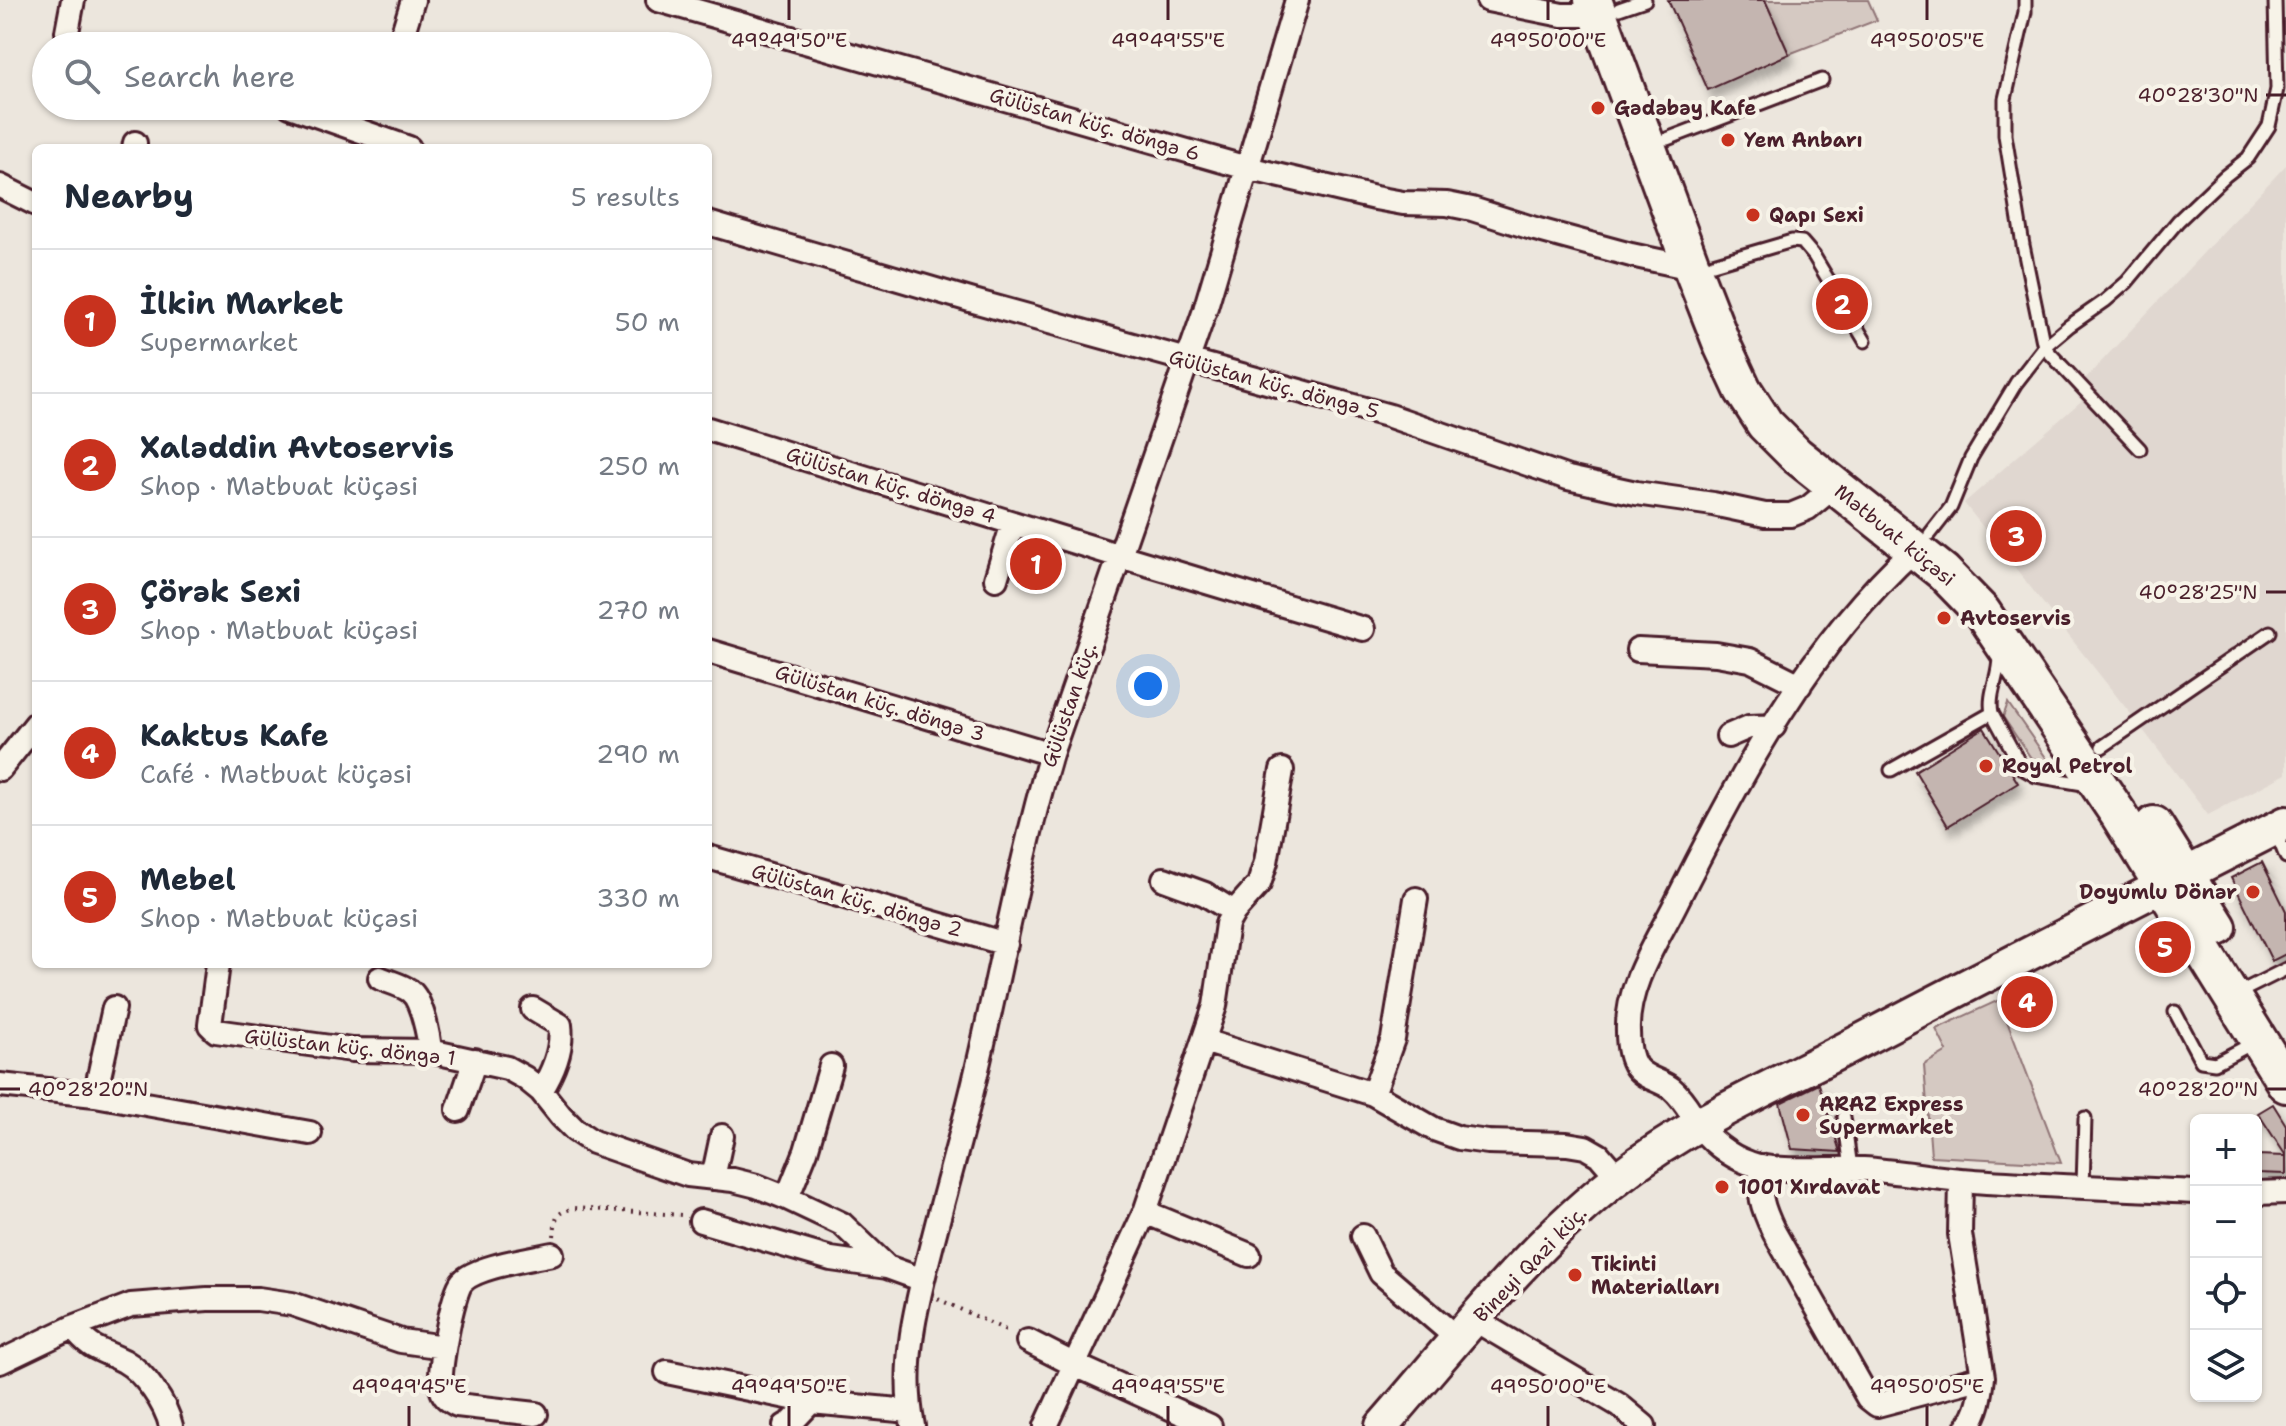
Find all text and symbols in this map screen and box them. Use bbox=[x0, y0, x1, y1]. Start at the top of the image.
text: 49°49'50"E bbox=[731, 27, 847, 53]
text: 49°49'55"E bbox=[1111, 27, 1225, 53]
text: 49°50'00"E bbox=[1490, 27, 1606, 53]
text: 49°50'05"E bbox=[1870, 27, 1984, 53]
search box bbox=[32, 32, 712, 120]
icon: search bbox=[60, 54, 104, 98]
text: Search here bbox=[124, 56, 295, 97]
street label: Gülüstan küç. döngə 6 bbox=[987, 81, 1203, 167]
text: 40°28'30"N bbox=[2138, 82, 2258, 108]
place label: Gədəbəy Kafe bbox=[1614, 95, 1756, 121]
marker: Gədəbəy Kafe bbox=[1589, 99, 1607, 117]
place label: Yem Anbarı bbox=[1744, 127, 1863, 153]
marker: Yem Anbarı bbox=[1719, 131, 1737, 149]
text: Nearby bbox=[64, 173, 194, 219]
text: 5 results bbox=[571, 179, 680, 214]
place label: Qapı Sexi bbox=[1769, 202, 1864, 228]
marker: Qapı Sexi bbox=[1744, 206, 1762, 224]
pin: 2 bbox=[1816, 274, 1868, 334]
text: İlkin Market bbox=[140, 283, 343, 324]
text: 1 bbox=[84, 304, 96, 339]
text: 50 m bbox=[615, 304, 680, 339]
text: Supermarket bbox=[140, 324, 298, 359]
street label: Gülüstan küç. döngə 5 bbox=[1166, 343, 1382, 425]
text: Xaləddin Avtoservis bbox=[140, 427, 454, 468]
street label: Gülüstan küç. döngə 4 bbox=[783, 441, 999, 529]
text: 2 bbox=[81, 448, 99, 483]
text: 250 m bbox=[597, 448, 680, 483]
text: Shop · Mətbuat küçəsi bbox=[140, 468, 418, 503]
street label: Mətbuat küçəsi bbox=[1829, 478, 1961, 592]
pin: 3 bbox=[1990, 506, 2042, 566]
pin: 1 bbox=[1010, 534, 1062, 594]
text: Çörək Sexi bbox=[140, 571, 301, 612]
text: 40°28'25"N bbox=[2139, 579, 2257, 605]
text: 3 bbox=[81, 592, 99, 627]
text: 270 m bbox=[597, 592, 680, 627]
place label: Avtoservis bbox=[1960, 605, 2071, 631]
marker: Avtoservis bbox=[1935, 609, 1953, 627]
text: Shop · Mətbuat küçəsi bbox=[140, 612, 418, 647]
street label: Gülüstan küç. bbox=[1036, 639, 1102, 771]
street label: Gülüstan küç. döngə 3 bbox=[772, 659, 988, 747]
your location bbox=[1128, 666, 1168, 706]
text: Kaktus Kafe bbox=[140, 715, 329, 756]
text: 4 bbox=[81, 736, 99, 771]
text: 290 m bbox=[596, 736, 680, 771]
place label: Royal Petrol bbox=[2002, 753, 2132, 779]
text: Café · Mətbuat küçəsi bbox=[140, 756, 413, 791]
marker: Royal Petrol bbox=[1977, 757, 1995, 775]
street label: Gülüstan küç. döngə 2 bbox=[749, 857, 965, 943]
text: Mebel bbox=[140, 859, 236, 900]
place label: Doyumlu Dönər bbox=[2079, 879, 2237, 905]
text: 5 bbox=[82, 880, 98, 915]
text: 330 m bbox=[596, 880, 680, 915]
marker: Doyumlu Dönər bbox=[2244, 883, 2262, 901]
text: Shop · Mətbuat küçəsi bbox=[140, 900, 418, 935]
pin: 5 bbox=[2139, 917, 2191, 977]
pin: 4 bbox=[2001, 972, 2053, 1032]
street label: Gülüstan küç. döngə 1 bbox=[243, 1023, 457, 1071]
text: 40°28'20"N bbox=[28, 1076, 148, 1102]
text: 40°28'20"N bbox=[2138, 1076, 2258, 1102]
place label: ARAZ Express Supermarket bbox=[1819, 1091, 1964, 1140]
marker: ARAZ Express Supermarket bbox=[1794, 1106, 1812, 1124]
map controls bbox=[2190, 1114, 2262, 1402]
button: + bbox=[2190, 1114, 2262, 1186]
place label: 1001 Xırdavat bbox=[1738, 1174, 1881, 1200]
marker: 1001 Xırdavat bbox=[1713, 1178, 1731, 1196]
button: − bbox=[2190, 1186, 2262, 1258]
street label: Bineyi Qazi küç. bbox=[1468, 1200, 1592, 1328]
place label: Tikinti Materialları bbox=[1591, 1251, 1720, 1300]
button: locate bbox=[2190, 1258, 2262, 1330]
marker: Tikinti Materialları bbox=[1566, 1266, 1584, 1284]
button: layers bbox=[2190, 1330, 2262, 1402]
text: 49°49'45"E bbox=[352, 1373, 466, 1399]
text: 49°49'50"E bbox=[731, 1373, 847, 1399]
text: 49°49'55"E bbox=[1111, 1373, 1225, 1399]
text: 49°50'00"E bbox=[1490, 1373, 1606, 1399]
text: 49°50'05"E bbox=[1870, 1373, 1984, 1399]

